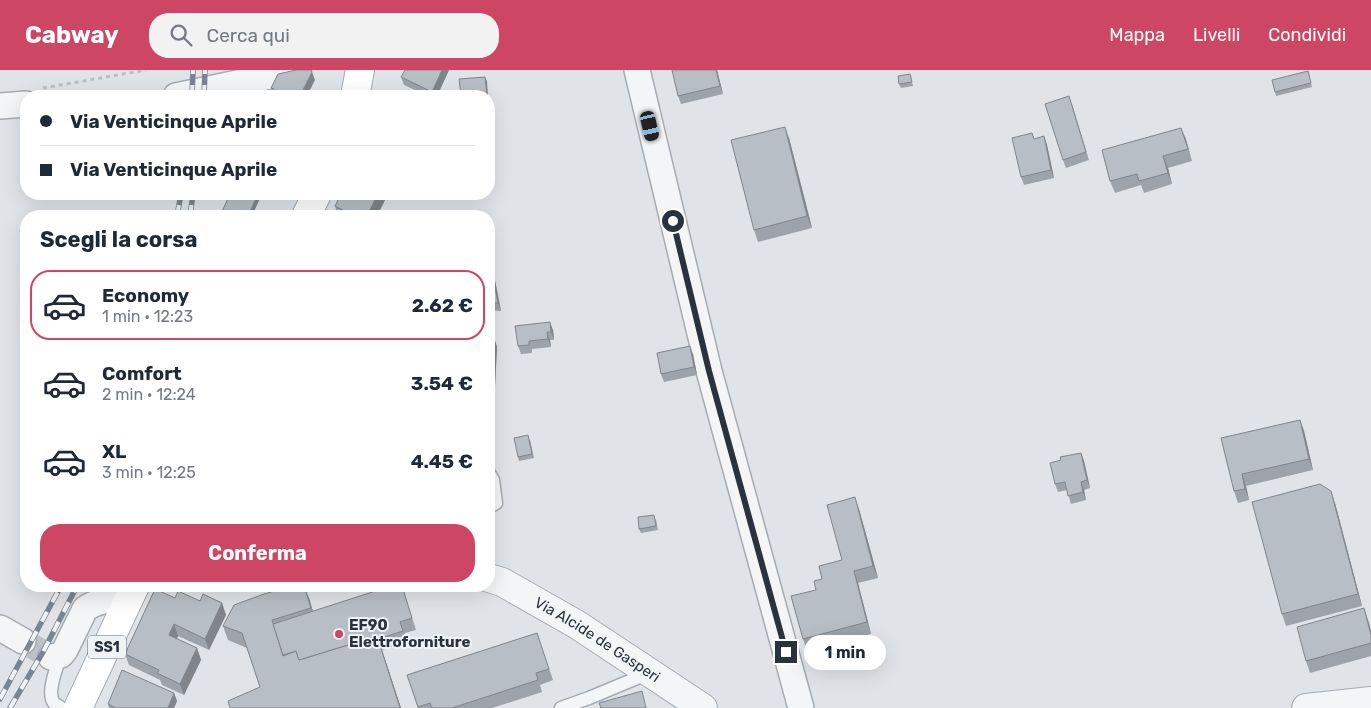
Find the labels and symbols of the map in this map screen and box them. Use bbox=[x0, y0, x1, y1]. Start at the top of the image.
car bbox=[639, 110, 660, 142]
route start bbox=[662, 210, 684, 232]
street label: Via Alcide de Gasperi bbox=[531, 593, 664, 686]
place label: EF90 Elettroforniture bbox=[349, 616, 470, 651]
marker: EF90 Elettroforniture bbox=[333, 628, 345, 640]
callout: 1 min bbox=[804, 634, 886, 670]
road number: SS1 bbox=[88, 636, 126, 658]
route end bbox=[775, 641, 797, 663]

